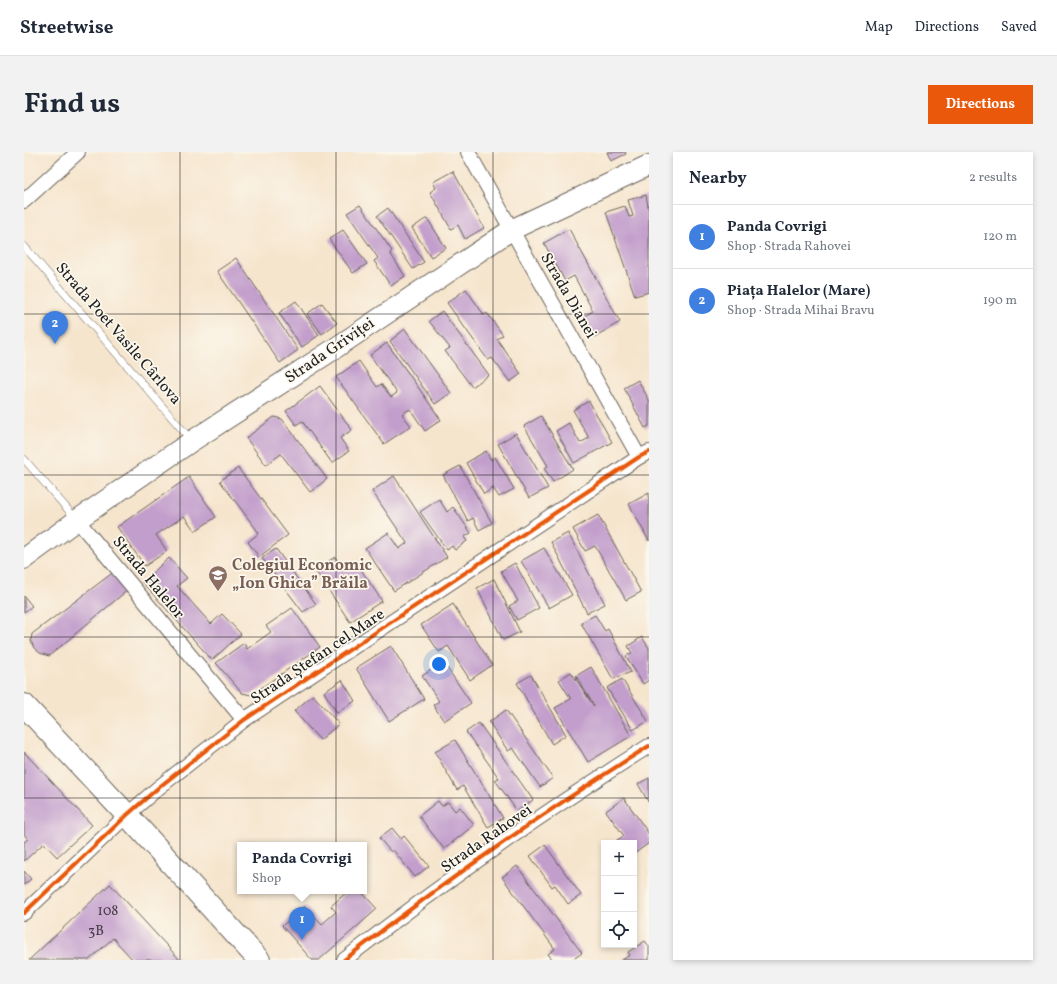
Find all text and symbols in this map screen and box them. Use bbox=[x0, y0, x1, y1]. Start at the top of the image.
text: Streetwise bbox=[20, 15, 113, 41]
text: Map bbox=[865, 18, 893, 37]
text: Directions bbox=[915, 18, 979, 37]
text: Saved bbox=[1001, 18, 1037, 37]
text: Find us bbox=[24, 85, 120, 124]
button: Directions bbox=[928, 85, 1033, 124]
text: Nearby bbox=[689, 167, 747, 190]
text: 2 results bbox=[969, 169, 1017, 187]
text: Panda Covrigi bbox=[727, 217, 827, 238]
text: 1 bbox=[699, 228, 705, 246]
text: 120 m bbox=[983, 228, 1017, 246]
text: Shop · Strada Rahovei bbox=[727, 238, 851, 256]
street label: Strada Dianei bbox=[535, 249, 602, 343]
street label: Strada Poet Vasile Cârlova bbox=[50, 258, 186, 410]
text: Piața Halelor (Mare) bbox=[727, 281, 870, 302]
text: 2 bbox=[699, 292, 705, 310]
text: 190 m bbox=[983, 292, 1017, 310]
text: Shop · Strada Mihai Bravu bbox=[727, 302, 875, 320]
pin: 2 bbox=[42, 311, 68, 344]
street label: Strada Griviței bbox=[281, 313, 379, 389]
street label: Strada Halelor bbox=[107, 532, 189, 624]
place label: Colegiul Economic „Ion Ghica” Brăila bbox=[232, 555, 373, 595]
school or university icon: Colegiul Economic „Ion Ghica” Brăila bbox=[207, 564, 229, 592]
street label: Strada Ștefan cel Mare bbox=[247, 604, 389, 710]
your location bbox=[429, 654, 449, 674]
street label: Strada Rahovei bbox=[437, 799, 537, 879]
map controls bbox=[601, 840, 637, 948]
button: + bbox=[601, 840, 637, 876]
popup bbox=[237, 842, 367, 894]
text: Panda Covrigi bbox=[252, 849, 352, 870]
text: Shop bbox=[252, 870, 281, 888]
button: − bbox=[601, 876, 637, 912]
house number: 108 bbox=[98, 902, 118, 921]
pin: 1 bbox=[289, 907, 315, 940]
button: locate bbox=[601, 912, 637, 948]
house number: 3B bbox=[88, 922, 104, 941]

